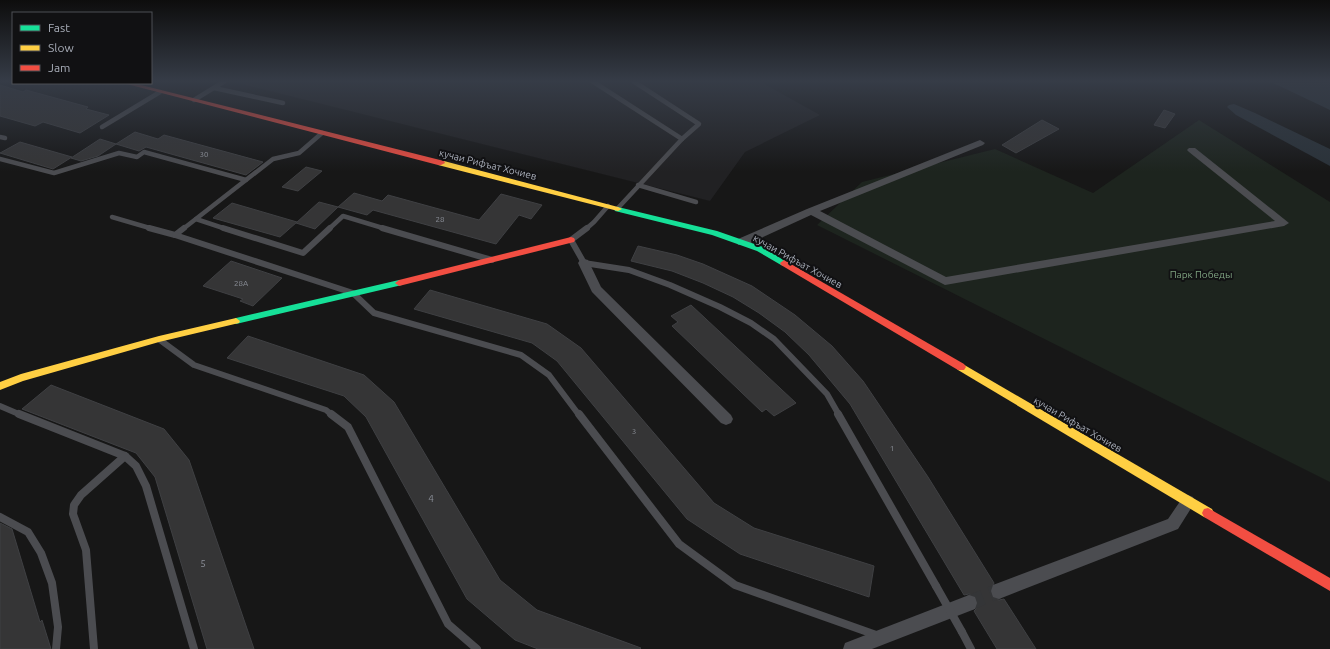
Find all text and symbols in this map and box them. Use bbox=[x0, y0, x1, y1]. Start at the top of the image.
legend bbox=[12, 12, 152, 84]
text: Fast bbox=[48, 21, 70, 34]
text: Slow bbox=[48, 41, 74, 54]
text: Jam bbox=[48, 61, 70, 74]
street label: кучаи Рифъат Хочиев bbox=[438, 147, 538, 182]
house number: 30 bbox=[199, 150, 209, 159]
house number: 28 bbox=[435, 215, 445, 224]
street label: кучаи Рифъат Хочиев bbox=[751, 232, 844, 290]
park label: Парк Победы bbox=[1170, 269, 1232, 280]
house number: 28А bbox=[234, 279, 249, 288]
street label: кучаи Рифъат Хочиев bbox=[1032, 395, 1124, 454]
house number: 3 bbox=[632, 427, 636, 436]
house number: 1 bbox=[890, 444, 894, 453]
house number: 4 bbox=[428, 493, 434, 504]
house number: 5 bbox=[200, 558, 206, 569]

